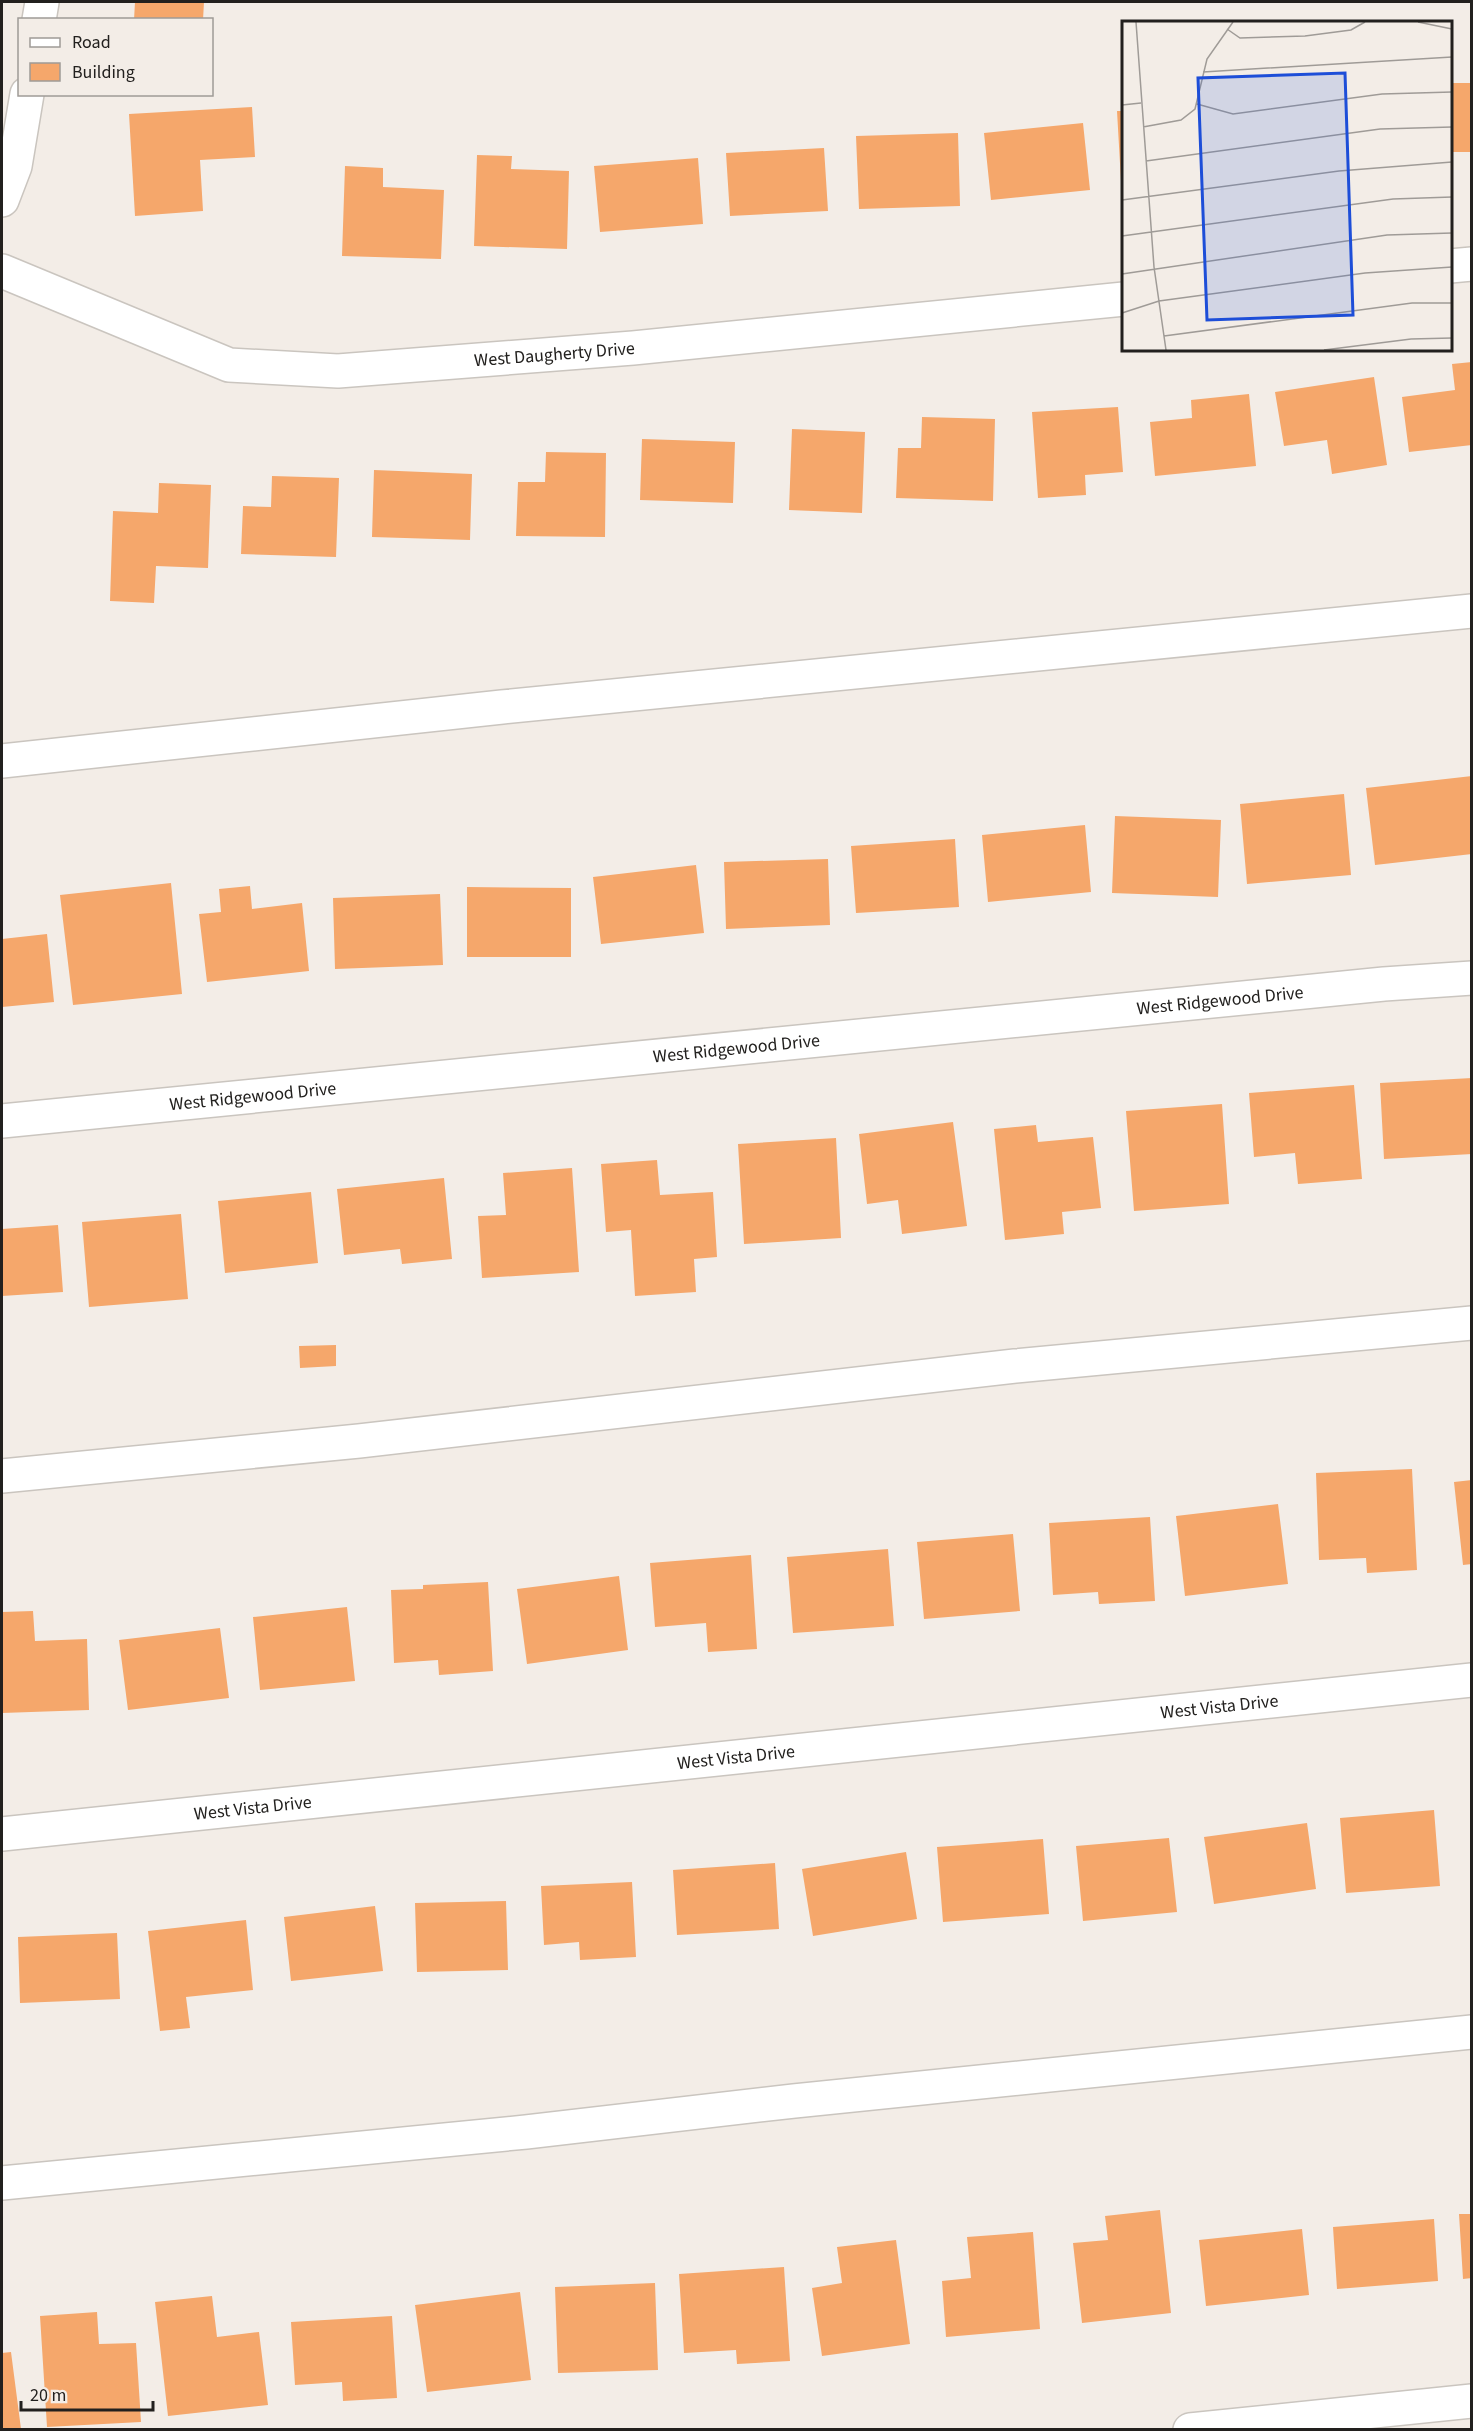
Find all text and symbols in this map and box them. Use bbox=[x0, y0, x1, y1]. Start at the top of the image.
legend bbox=[18, 18, 213, 96]
inset map bbox=[1122, 21, 1452, 351]
text: Road bbox=[72, 30, 111, 55]
text: Building bbox=[72, 60, 135, 85]
street label: West Daugherty Drive bbox=[473, 336, 636, 373]
street label: West Ridgewood Drive bbox=[1135, 980, 1305, 1021]
street label: West Ridgewood Drive bbox=[652, 1028, 821, 1069]
street label: West Ridgewood Drive bbox=[168, 1076, 338, 1117]
street label: West Vista Drive bbox=[1159, 1688, 1280, 1726]
street label: West Vista Drive bbox=[676, 1739, 796, 1776]
street label: West Vista Drive bbox=[193, 1790, 313, 1827]
scale bar bbox=[21, 2374, 153, 2412]
text: 20 m bbox=[30, 2383, 66, 2408]

